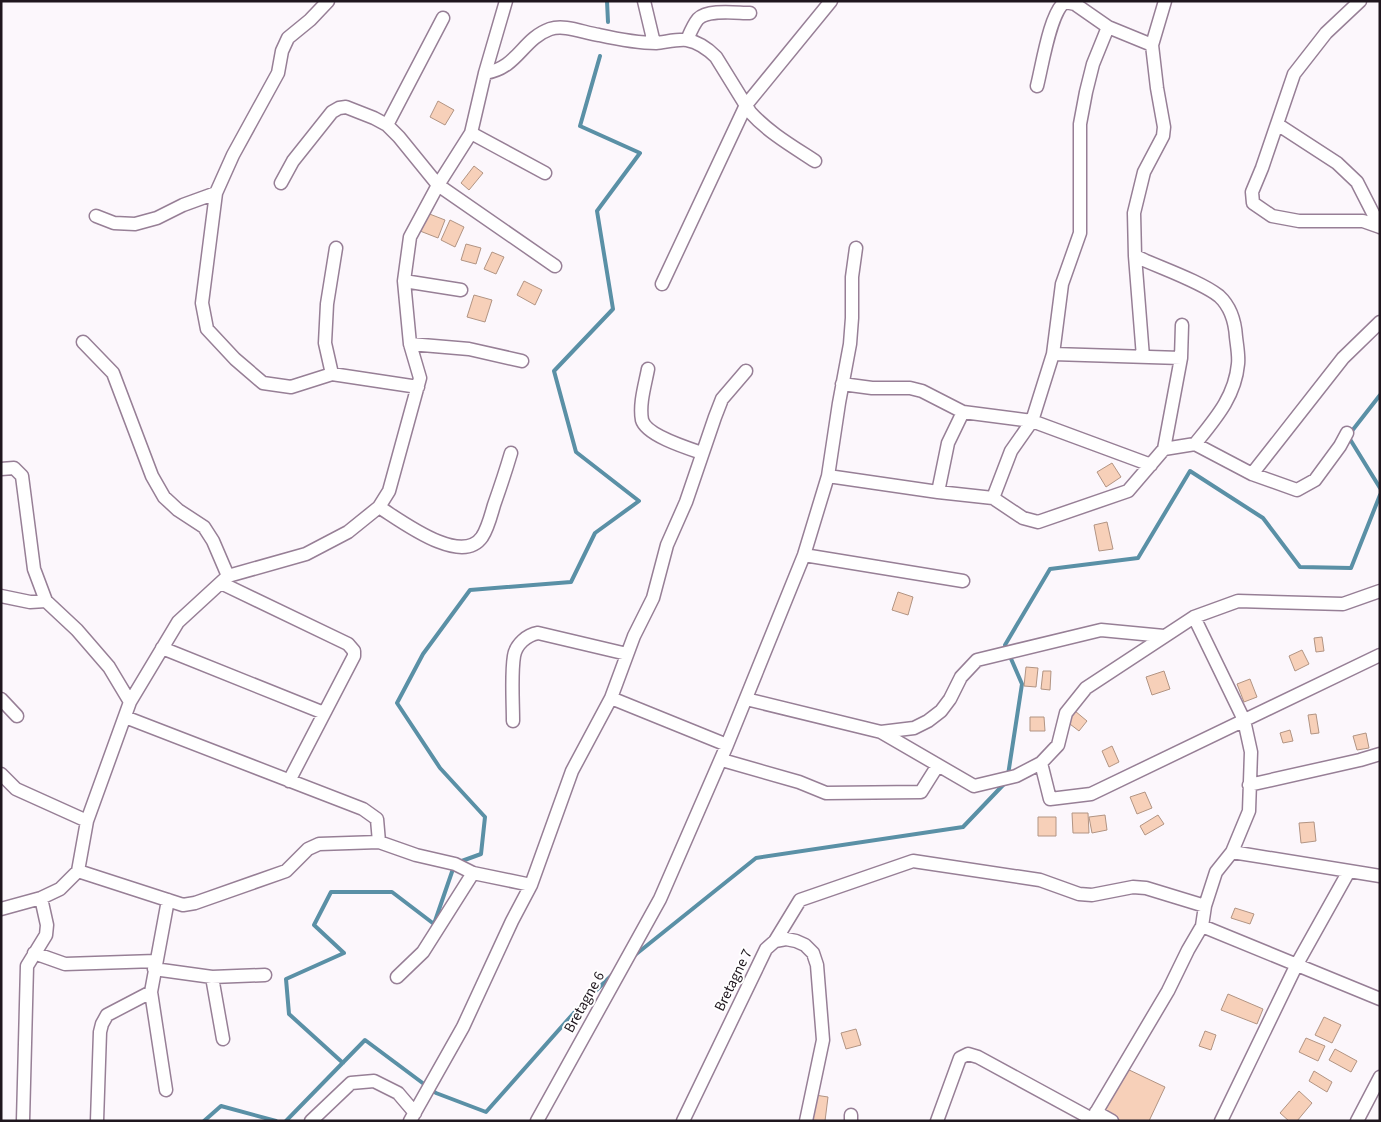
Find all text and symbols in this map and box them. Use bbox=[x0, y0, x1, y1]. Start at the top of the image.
street label: Bretagne 7 bbox=[709, 945, 758, 1015]
street label: Bretagne 6 bbox=[559, 968, 610, 1037]

